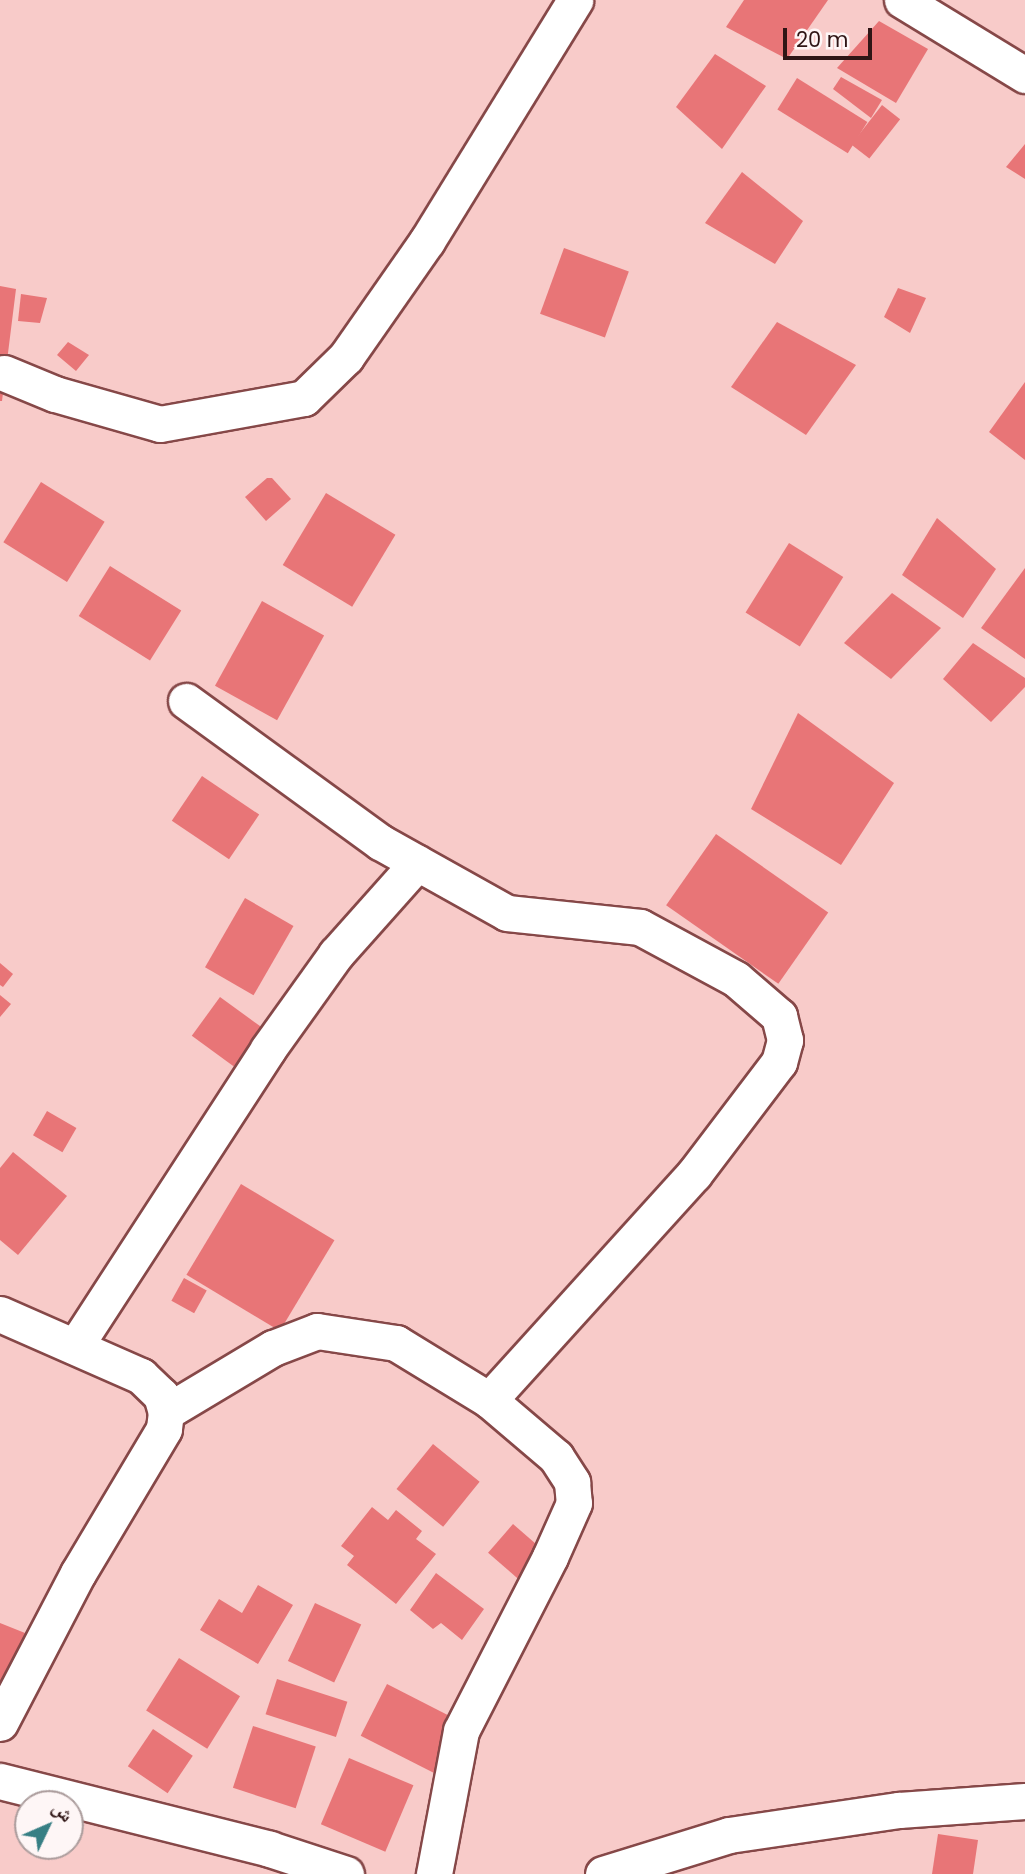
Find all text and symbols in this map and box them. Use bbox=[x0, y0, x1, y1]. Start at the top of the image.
scale bar bbox=[787, 14, 876, 58]
text: 20 m bbox=[796, 25, 849, 54]
north arrow bbox=[14, 1790, 84, 1860]
text: ش bbox=[46, 1795, 80, 1828]

